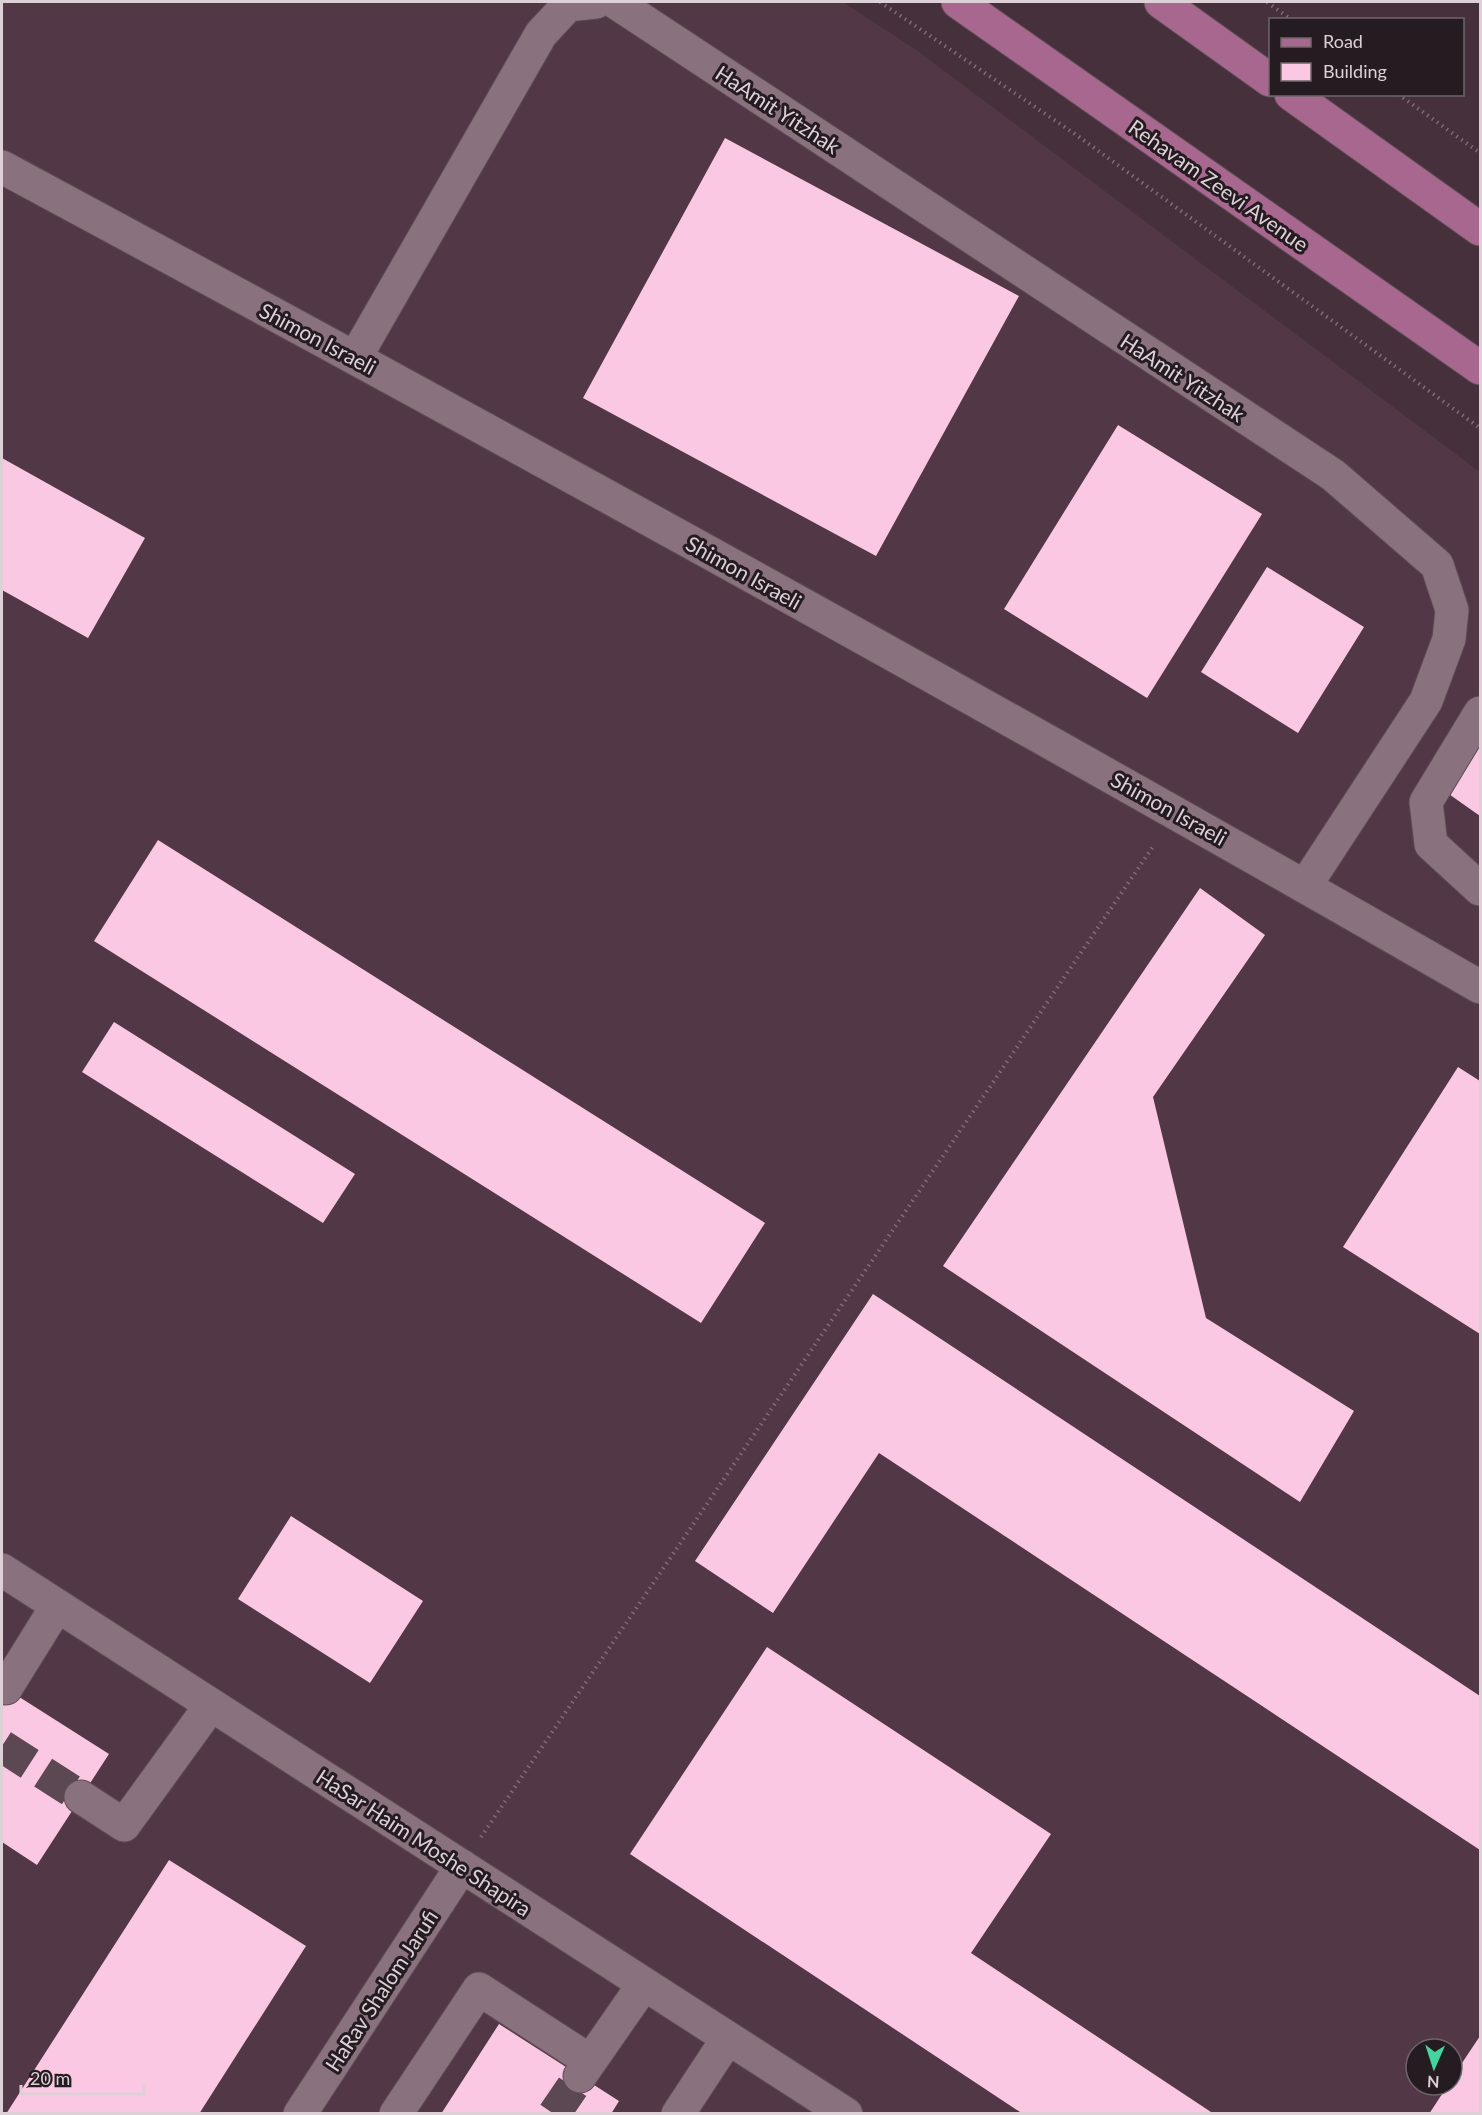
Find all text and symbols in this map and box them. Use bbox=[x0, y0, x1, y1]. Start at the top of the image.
legend bbox=[1269, 18, 1464, 96]
text: Road bbox=[1323, 30, 1363, 52]
street label: HaAmit Yitzhak bbox=[711, 60, 845, 159]
text: Building bbox=[1323, 60, 1387, 82]
street label: Rehavam Zeevi Avenue bbox=[1124, 114, 1314, 256]
street label: Shimon Israeli bbox=[256, 297, 380, 379]
street label: HaAmit Yitzhak bbox=[1116, 328, 1250, 427]
street label: Shimon Israeli bbox=[682, 530, 806, 614]
street label: Shimon Israeli bbox=[1107, 766, 1231, 850]
street label: HaSar Haim Moshe Shapira bbox=[312, 1763, 536, 1921]
street label: HaRav Shalom Jarufi bbox=[319, 1905, 443, 2075]
north arrow bbox=[1404, 2037, 1464, 2097]
scale bar bbox=[21, 2058, 144, 2096]
text: 20 m bbox=[30, 2067, 70, 2089]
text: N bbox=[1427, 2073, 1440, 2092]

